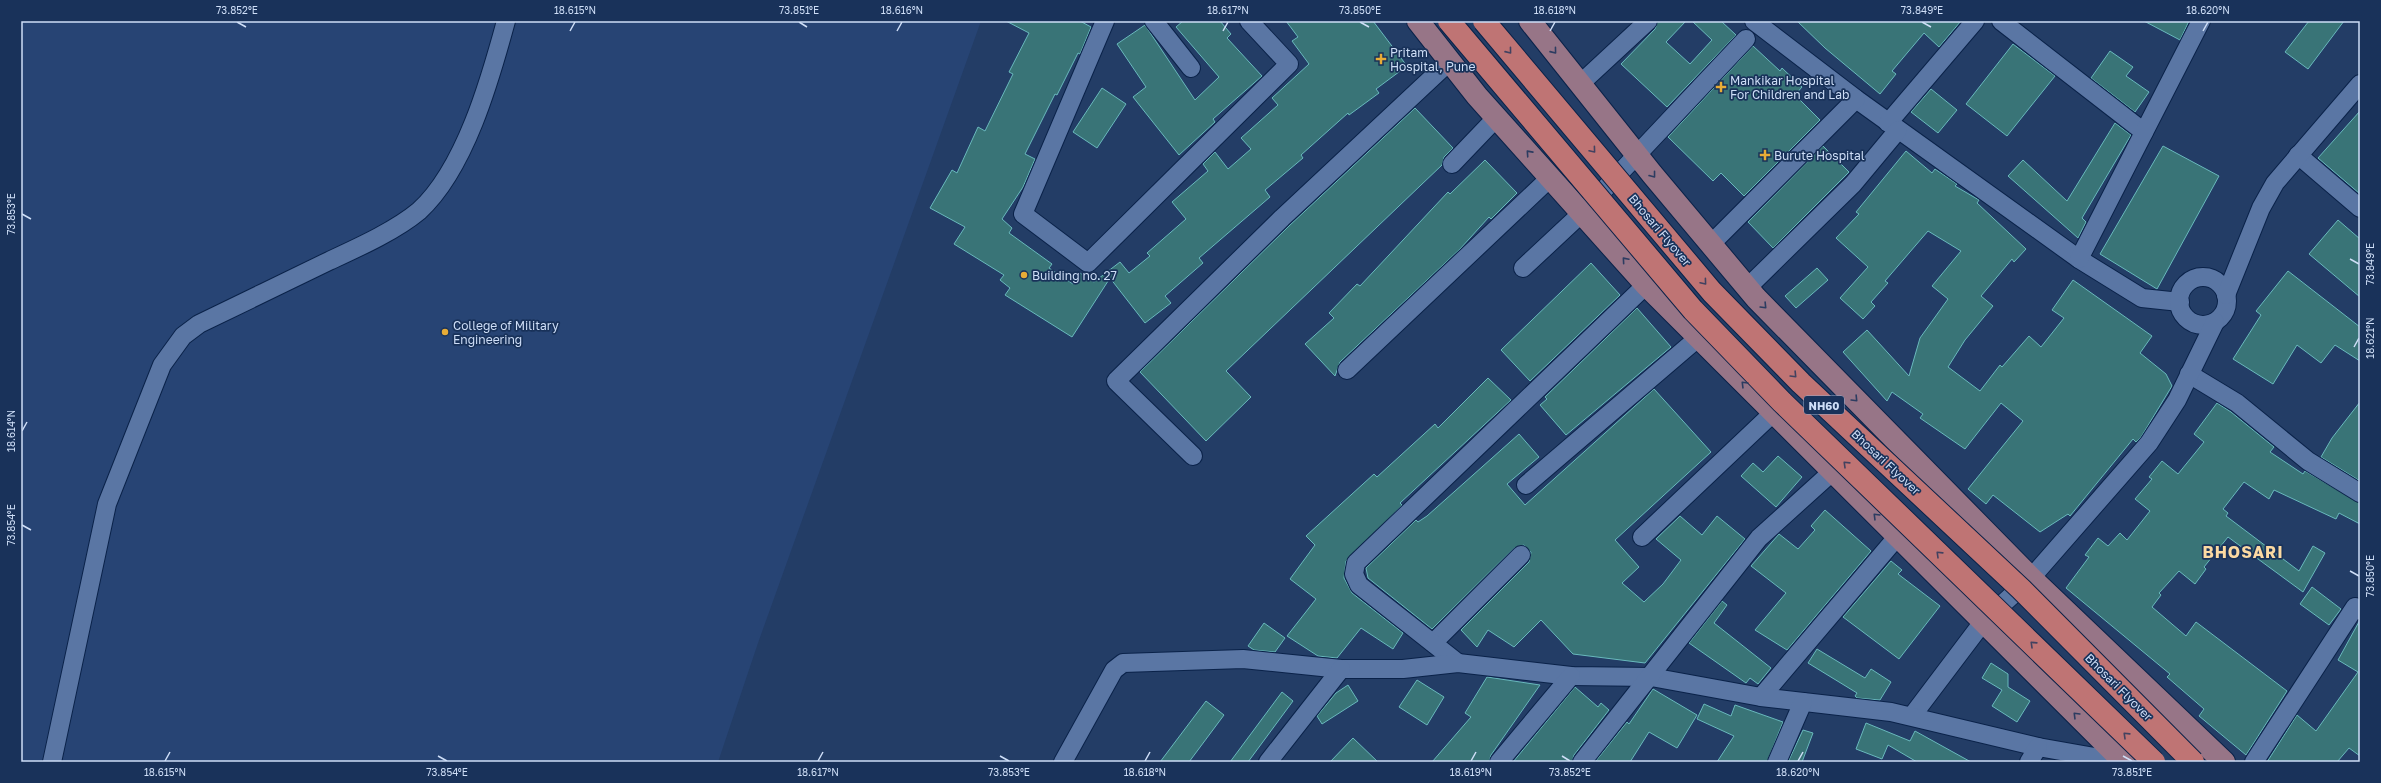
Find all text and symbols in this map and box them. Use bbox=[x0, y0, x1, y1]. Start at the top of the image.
text: 73.852°E bbox=[216, 4, 258, 16]
text: 18.615°N bbox=[554, 4, 596, 16]
text: 73.851°E bbox=[779, 4, 819, 16]
text: 18.616°N bbox=[881, 4, 923, 16]
text: 18.617°N bbox=[1207, 4, 1249, 16]
text: 73.850°E bbox=[1339, 4, 1381, 16]
text: 18.618°N bbox=[1534, 4, 1576, 16]
text: 73.849°E bbox=[1901, 4, 1943, 16]
text: 18.620°N bbox=[2186, 4, 2230, 16]
place label: Pritam Hospital, Pune bbox=[1390, 45, 1475, 74]
one-way arrow bbox=[1504, 47, 1511, 54]
one-way arrow bbox=[1550, 47, 1557, 54]
marker: Pritam Hospital, Pune bbox=[1375, 53, 1387, 65]
place label: Mankikar Hospital For Children and Lab bbox=[1730, 73, 1849, 102]
marker: Mankikar Hospital For Children and Lab bbox=[1715, 81, 1727, 93]
one-way arrow bbox=[1588, 146, 1595, 153]
place label: Burute Hospital bbox=[1774, 148, 1865, 163]
marker: Burute Hospital bbox=[1759, 149, 1771, 161]
one-way arrow bbox=[1527, 150, 1534, 157]
one-way arrow bbox=[1648, 170, 1655, 177]
street label: Bhosari Flyover bbox=[1626, 191, 1695, 269]
text: 73.853°E bbox=[5, 193, 17, 235]
text: 73.849°E bbox=[2364, 243, 2376, 285]
one-way arrow bbox=[1622, 257, 1630, 265]
place label: Building no. 27 bbox=[1032, 268, 1117, 283]
marker: Building no. 27 bbox=[1019, 270, 1029, 280]
one-way arrow bbox=[1699, 277, 1706, 284]
one-way arrow bbox=[1759, 301, 1767, 309]
text: 18.621°N bbox=[2364, 317, 2376, 359]
place label: College of Military Engineering bbox=[453, 318, 559, 347]
marker: College of Military Engineering bbox=[440, 327, 450, 337]
one-way arrow bbox=[1789, 370, 1797, 378]
one-way arrow bbox=[1741, 381, 1749, 389]
one-way arrow bbox=[1850, 394, 1857, 402]
road number: NH60 bbox=[1804, 396, 1844, 414]
text: 18.614°N bbox=[5, 410, 17, 452]
street label: Bhosari Flyover bbox=[1848, 426, 1924, 498]
one-way arrow bbox=[1843, 461, 1851, 469]
text: 73.854°E bbox=[5, 504, 17, 546]
one-way arrow bbox=[1873, 513, 1881, 521]
district label: BHOSARI bbox=[2202, 542, 2284, 562]
one-way arrow bbox=[1936, 551, 1944, 559]
text: 73.850°E bbox=[2364, 555, 2376, 597]
one-way arrow bbox=[2030, 642, 2038, 649]
street label: Bhosari Flyover bbox=[2082, 650, 2156, 724]
one-way arrow bbox=[2073, 712, 2081, 720]
one-way arrow bbox=[2123, 732, 2131, 740]
text: 18.615°N bbox=[144, 766, 186, 778]
text: 73.854°E bbox=[426, 766, 468, 778]
text: 18.617°N bbox=[797, 766, 839, 778]
text: 73.853°E bbox=[988, 766, 1030, 778]
text: 18.618°N bbox=[1124, 766, 1166, 778]
text: 18.619°N bbox=[1450, 766, 1492, 778]
text: 73.852°E bbox=[1549, 766, 1591, 778]
text: 18.620°N bbox=[1776, 766, 1820, 778]
text: 73.851°E bbox=[2112, 766, 2152, 778]

